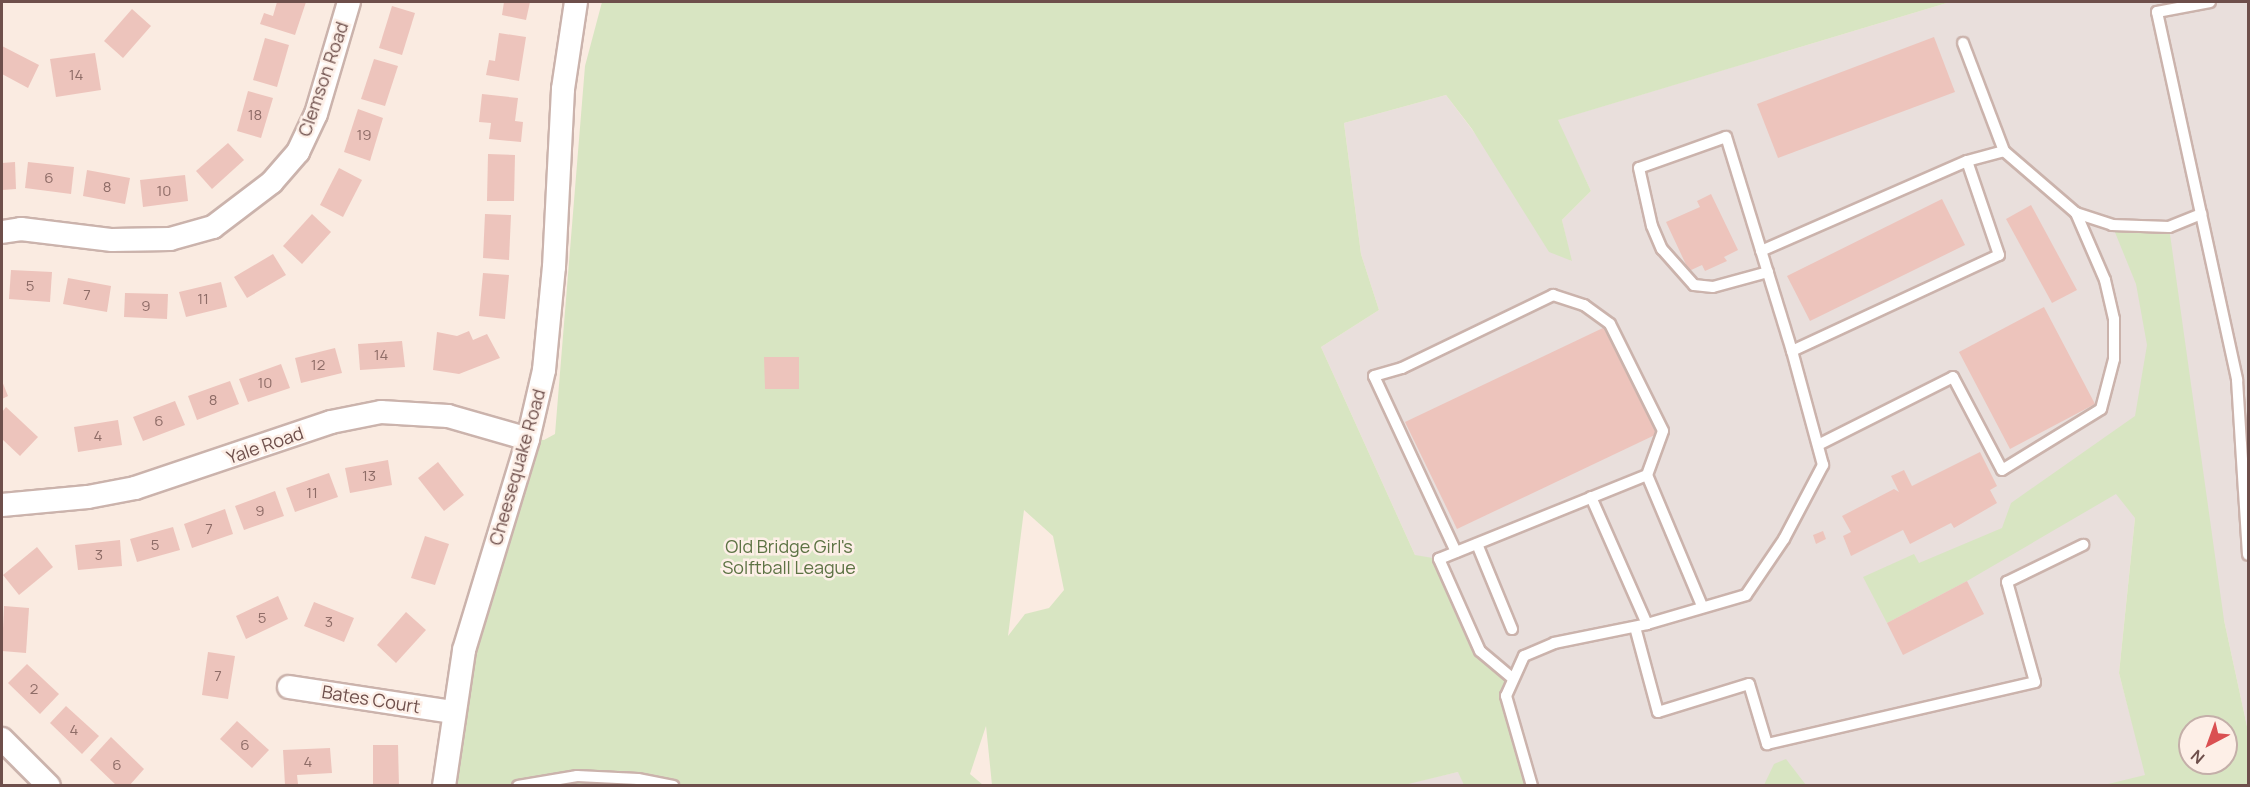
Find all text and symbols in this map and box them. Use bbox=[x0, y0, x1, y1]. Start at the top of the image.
street label: Clemson Road bbox=[293, 19, 353, 139]
house number: 14 bbox=[69, 66, 83, 84]
house number: 18 bbox=[248, 106, 262, 124]
house number: 19 bbox=[356, 126, 372, 144]
house number: 6 bbox=[44, 169, 54, 187]
house number: 8 bbox=[103, 178, 111, 196]
house number: 10 bbox=[157, 182, 171, 200]
house number: 5 bbox=[26, 277, 34, 295]
house number: 7 bbox=[83, 286, 91, 304]
house number: 11 bbox=[197, 290, 209, 308]
house number: 9 bbox=[141, 297, 151, 315]
house number: 14 bbox=[374, 346, 388, 364]
house number: 12 bbox=[311, 356, 325, 374]
house number: 10 bbox=[258, 374, 272, 392]
street label: Cheesequake Road bbox=[484, 386, 550, 548]
house number: 8 bbox=[209, 391, 217, 409]
house number: 6 bbox=[154, 412, 164, 430]
street label: Yale Road bbox=[224, 422, 306, 468]
house number: 4 bbox=[94, 427, 102, 445]
house number: 13 bbox=[362, 467, 376, 485]
house number: 11 bbox=[306, 484, 318, 502]
house number: 9 bbox=[255, 502, 265, 520]
house number: 7 bbox=[205, 520, 213, 538]
house number: 5 bbox=[151, 536, 159, 554]
park label: Old Bridge Girl's Solftball League bbox=[722, 536, 856, 578]
house number: 3 bbox=[95, 546, 103, 564]
house number: 5 bbox=[258, 609, 266, 627]
house number: 3 bbox=[325, 613, 333, 631]
house number: 7 bbox=[214, 667, 222, 685]
house number: 2 bbox=[30, 680, 38, 698]
street label: Bates Court bbox=[320, 681, 422, 717]
north arrow bbox=[2178, 715, 2238, 775]
house number: 4 bbox=[70, 721, 78, 739]
house number: 6 bbox=[240, 736, 250, 754]
text: N bbox=[2186, 745, 2209, 769]
house number: 4 bbox=[304, 753, 312, 771]
house number: 6 bbox=[112, 756, 122, 774]

